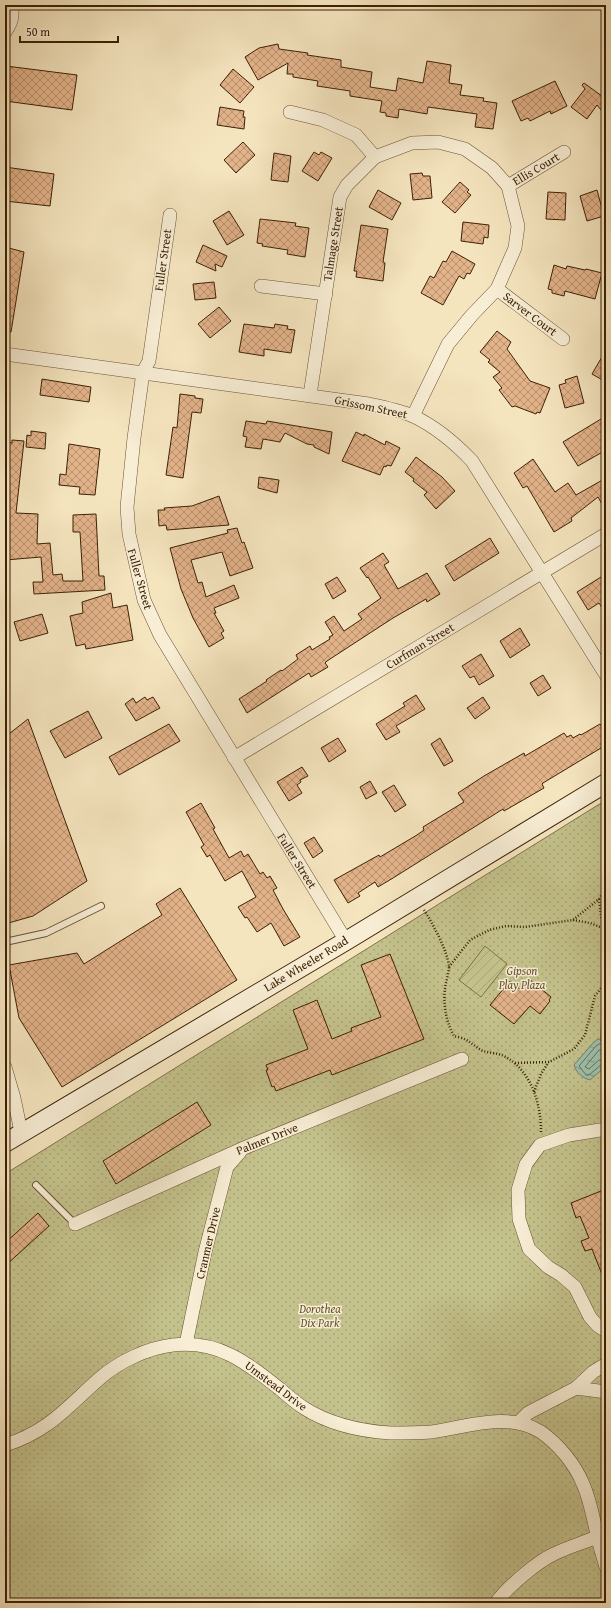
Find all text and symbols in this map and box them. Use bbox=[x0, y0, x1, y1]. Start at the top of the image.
scale bar bbox=[20, 18, 118, 44]
text: 50 m bbox=[26, 23, 50, 40]
street label: Ellis Court bbox=[509, 148, 563, 189]
street label: Talmage Street bbox=[318, 205, 347, 282]
street label: Fuller Street bbox=[150, 227, 175, 292]
street label: Sarver Court bbox=[500, 288, 561, 340]
street label: Grissom Street bbox=[333, 391, 410, 423]
street label: Fuller Street bbox=[124, 546, 157, 612]
street label: Curfman Street bbox=[382, 618, 458, 673]
street label: Fuller Street bbox=[274, 830, 322, 892]
street label: Lake Wheeler Road bbox=[260, 931, 352, 995]
park label: Gipson Play Plaza bbox=[498, 962, 546, 993]
street label: Palmer Drive bbox=[233, 1118, 301, 1159]
street label: Cranmer Drive bbox=[191, 1205, 224, 1281]
park label: Dorothea Dix Park bbox=[298, 1300, 341, 1331]
street label: Umstead Drive bbox=[242, 1357, 311, 1415]

